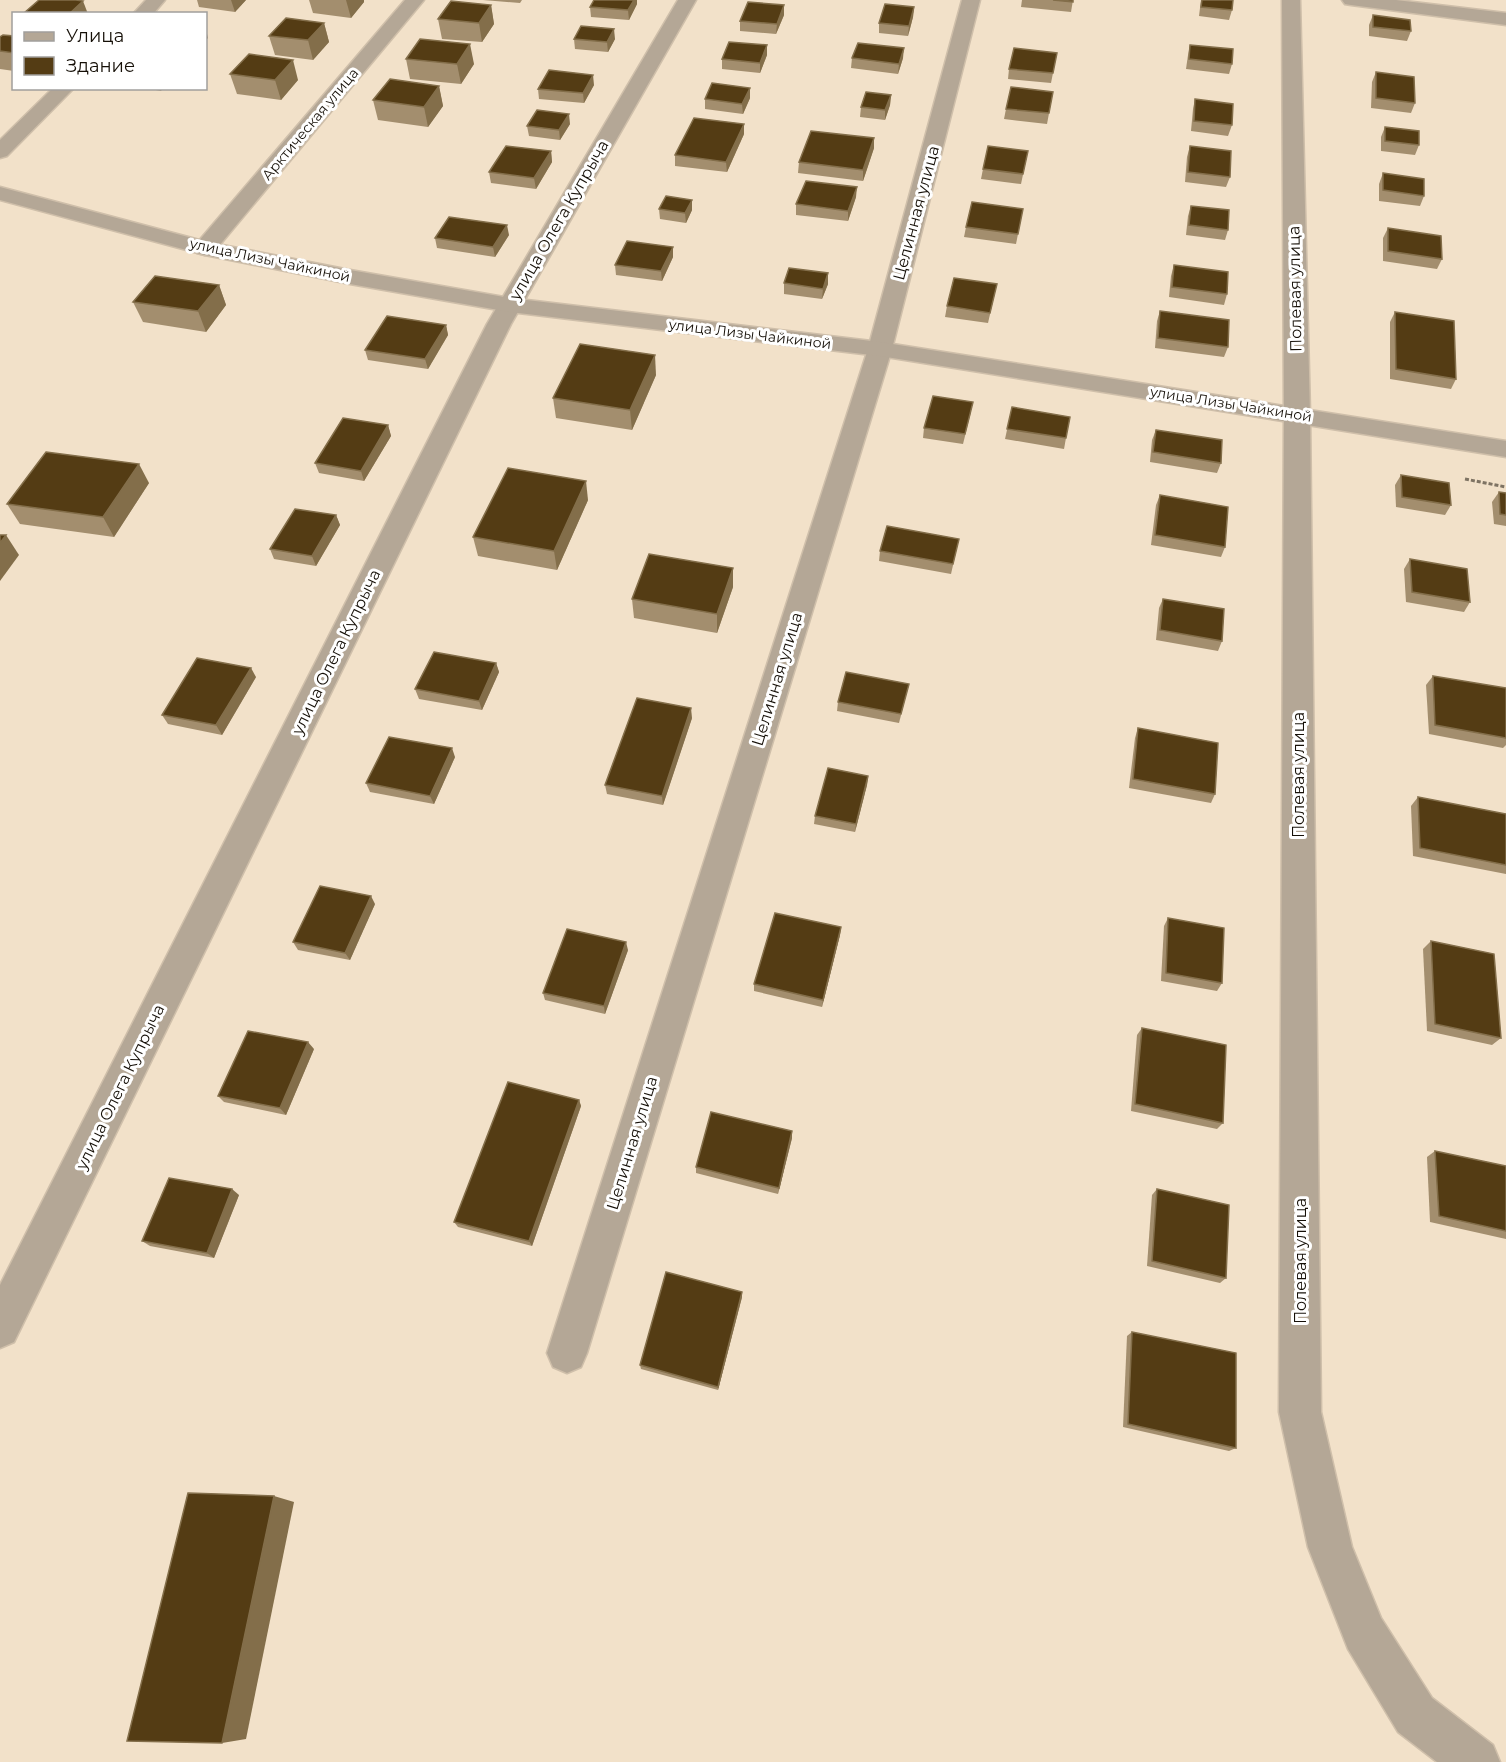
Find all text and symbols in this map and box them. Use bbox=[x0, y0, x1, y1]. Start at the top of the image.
legend bbox=[12, 12, 207, 90]
text: Улица bbox=[66, 25, 124, 47]
text: Здание bbox=[66, 55, 135, 77]
street label: Арктическая улица bbox=[258, 64, 362, 184]
street label: улица Олега Купрыча bbox=[505, 137, 613, 304]
street label: Целинная улица bbox=[889, 144, 943, 282]
street label: Полевая улица bbox=[1284, 226, 1306, 352]
street label: улица Лизы Чайкиной bbox=[187, 234, 352, 286]
street label: улица Лизы Чайкиной bbox=[667, 315, 832, 353]
street label: улица Лизы Чайкиной bbox=[1148, 382, 1313, 426]
street label: улица Олега Купрыча bbox=[287, 566, 384, 739]
street label: Целинная улица bbox=[748, 610, 806, 748]
street label: Полевая улица bbox=[1289, 712, 1308, 838]
street label: улица Олега Купрыча bbox=[71, 1001, 168, 1174]
street label: Целинная улица bbox=[603, 1074, 661, 1212]
street label: Полевая улица bbox=[1291, 1198, 1310, 1324]

